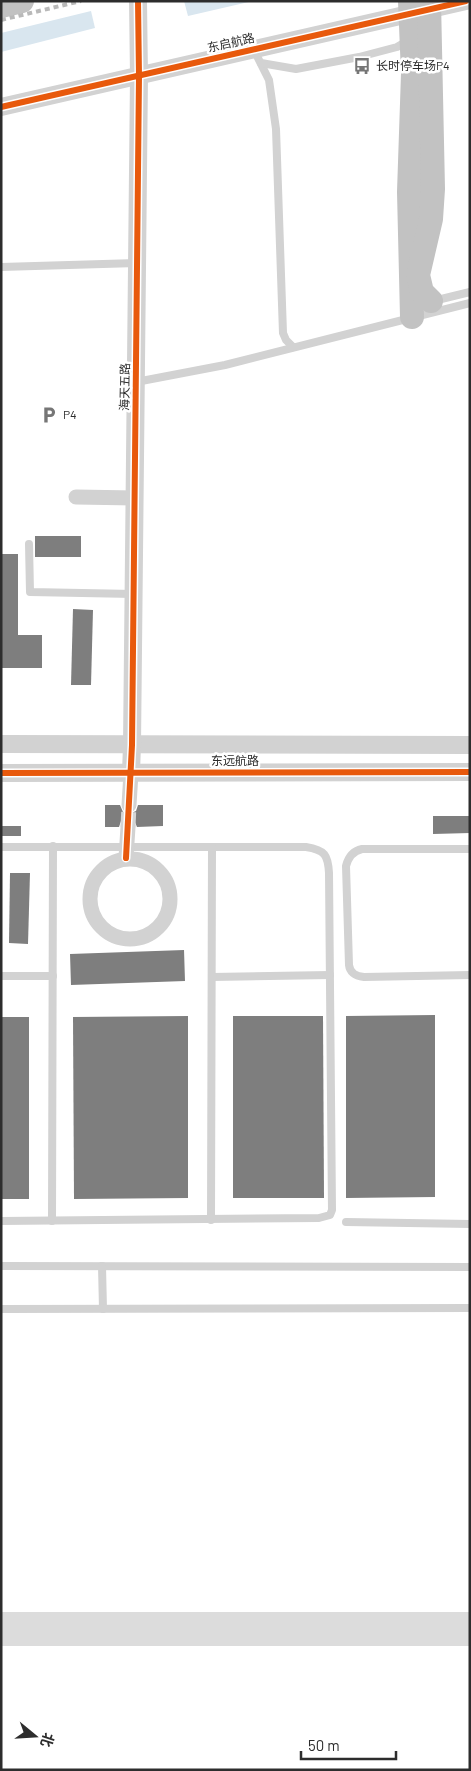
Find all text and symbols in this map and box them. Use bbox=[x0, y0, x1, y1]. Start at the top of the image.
street label: 东启航路 bbox=[206, 30, 256, 54]
bus stop icon: 长时停车场P4 bbox=[352, 56, 372, 76]
place label: 长时停车场P4 bbox=[376, 58, 450, 72]
street label: 海天五路 bbox=[117, 363, 131, 411]
parking icon: P4 bbox=[39, 405, 59, 425]
place label: P4 bbox=[63, 407, 77, 421]
street label: 东远航路 bbox=[211, 753, 259, 767]
north arrow bbox=[10, 1711, 60, 1761]
scale bar bbox=[301, 1728, 396, 1760]
text: 北 bbox=[38, 1731, 58, 1749]
text: 50 m bbox=[308, 1736, 340, 1754]

